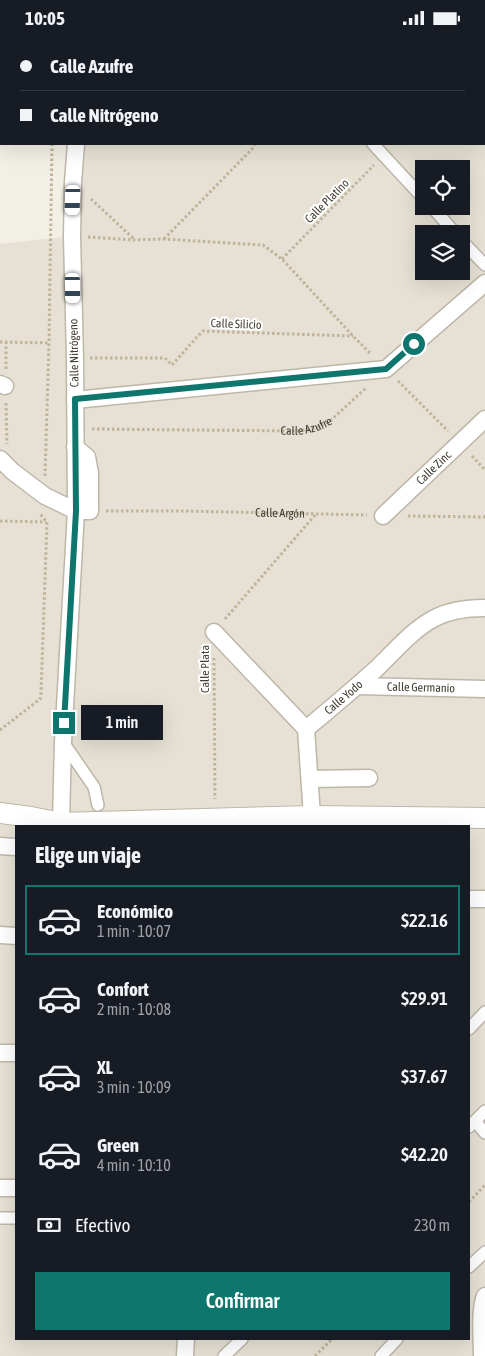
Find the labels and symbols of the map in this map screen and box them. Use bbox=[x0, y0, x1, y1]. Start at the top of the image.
street label: Calle Platino bbox=[302, 176, 352, 226]
car bbox=[64, 185, 81, 215]
car bbox=[65, 273, 80, 303]
street label: Calle Silicio bbox=[210, 316, 262, 332]
street label: Calle Nitrógeno bbox=[66, 318, 82, 387]
route start bbox=[403, 333, 425, 355]
street label: Calle Azufre bbox=[281, 414, 334, 438]
street label: Calle Zinc bbox=[413, 448, 454, 488]
street label: Calle Argón bbox=[255, 506, 305, 521]
street label: Calle Plata bbox=[198, 645, 212, 693]
street label: Calle Yodo bbox=[322, 677, 366, 718]
street label: Calle Germanio bbox=[387, 680, 456, 695]
callout: 1 min bbox=[82, 705, 164, 741]
route end bbox=[53, 712, 75, 734]

